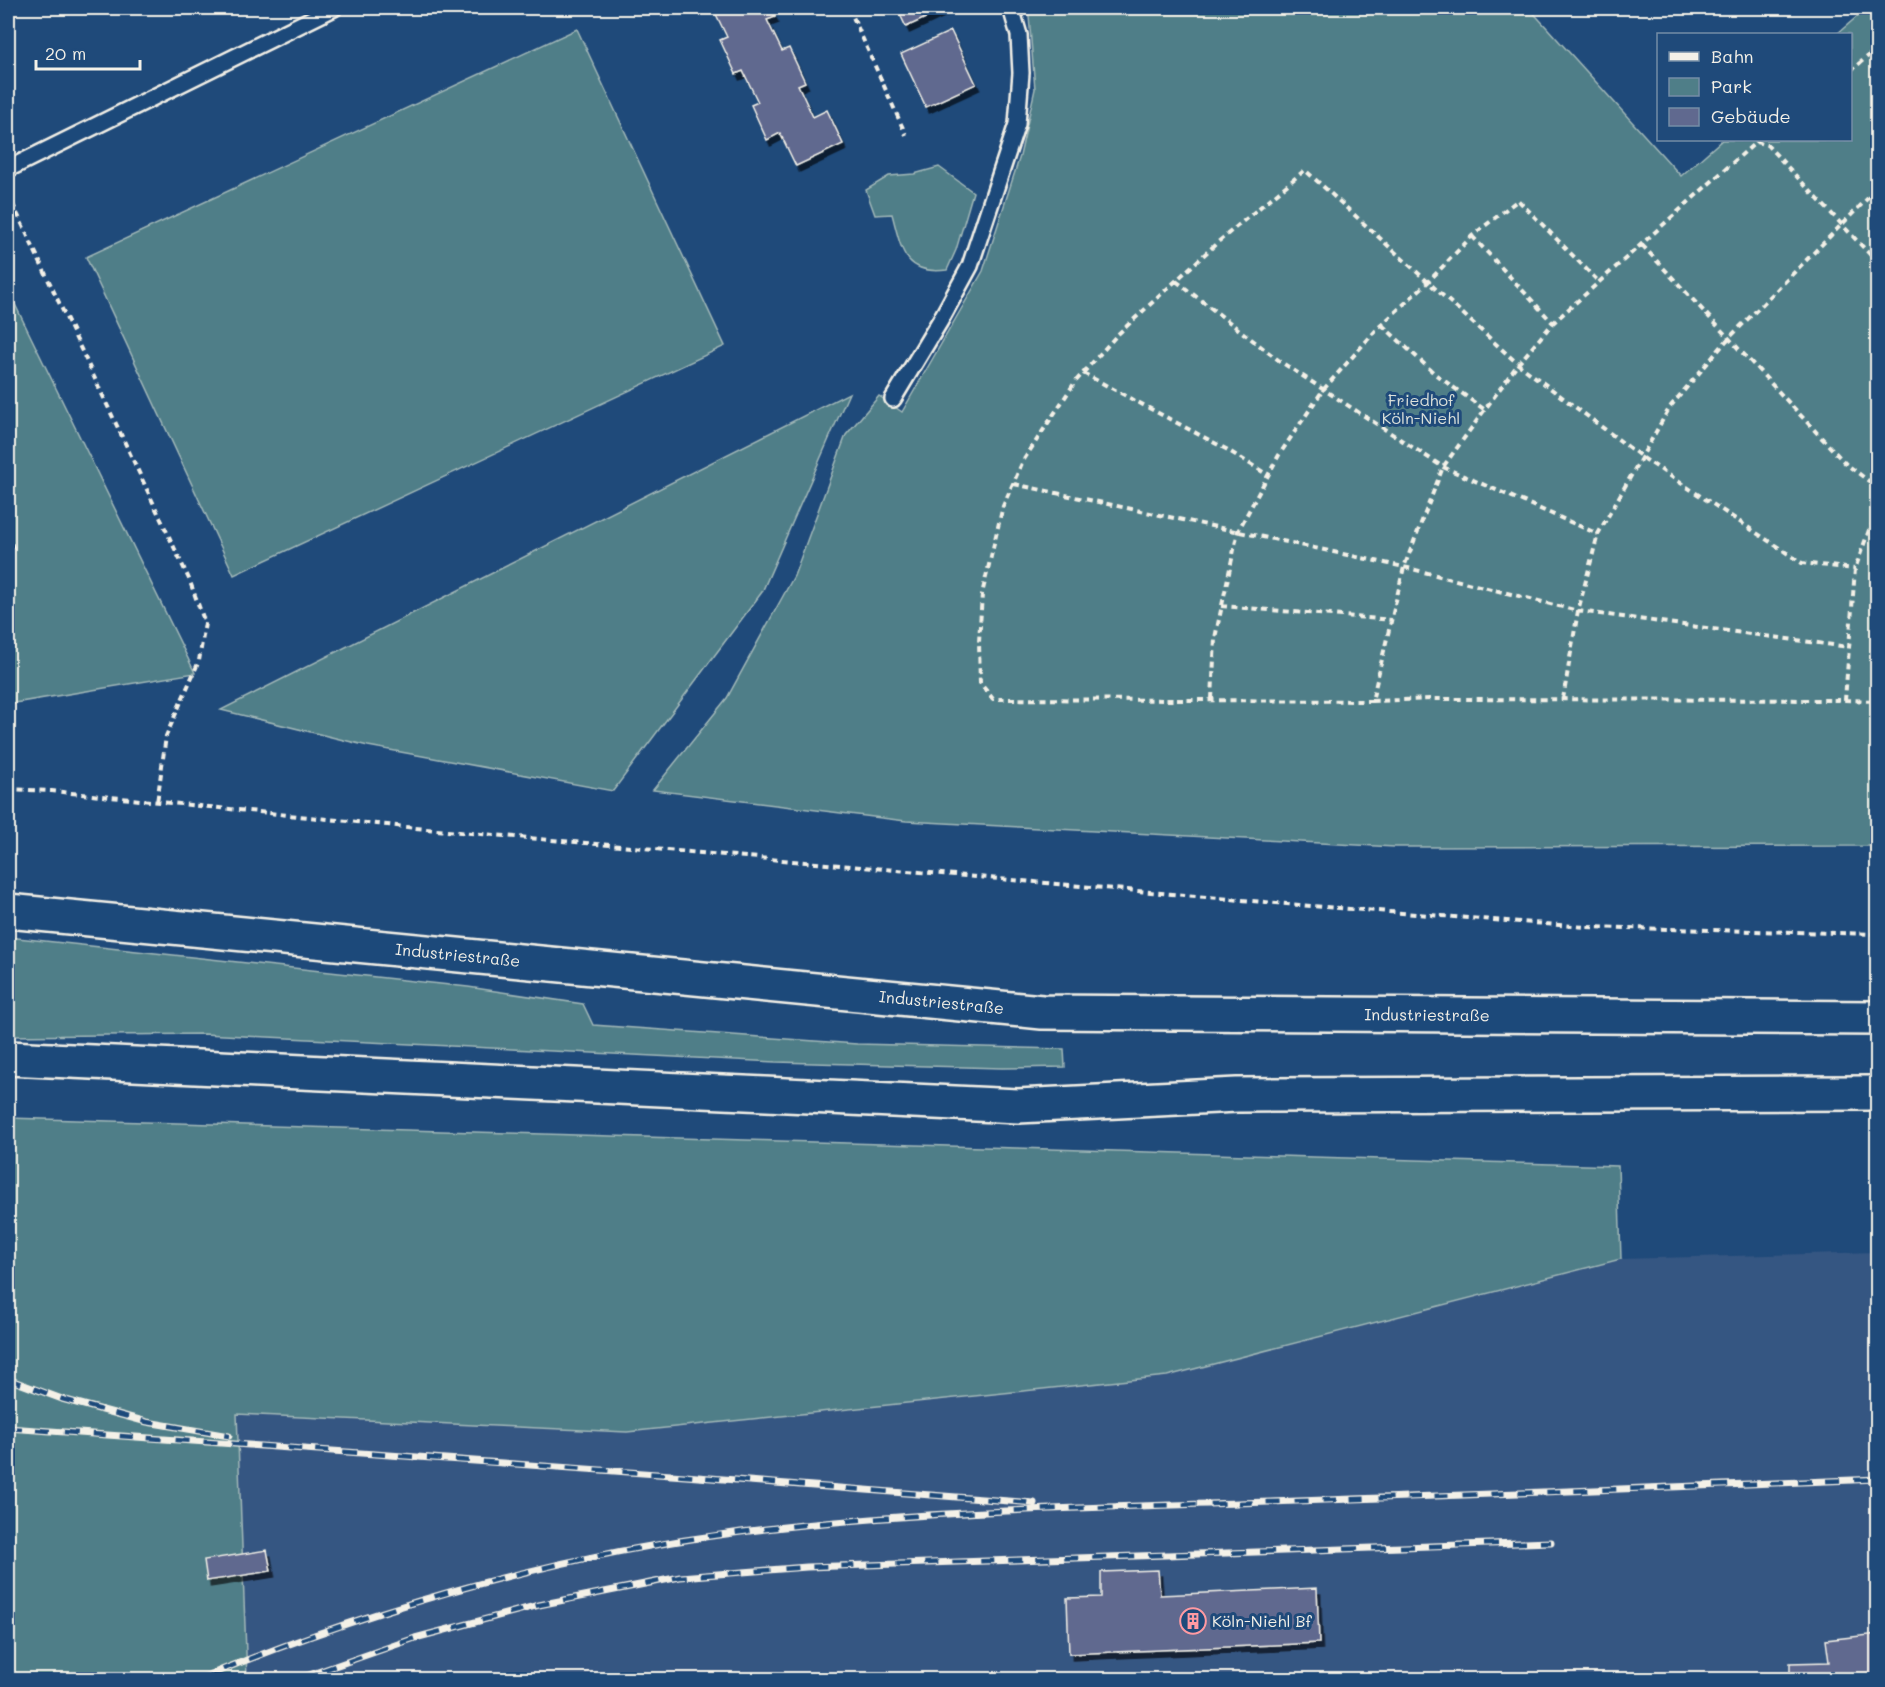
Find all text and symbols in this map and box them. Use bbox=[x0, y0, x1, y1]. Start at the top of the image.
scale bar bbox=[36, 33, 140, 71]
legend bbox=[1657, 33, 1852, 141]
text: 20 m bbox=[45, 41, 86, 65]
text: Bahn bbox=[1711, 44, 1754, 68]
text: Park bbox=[1711, 74, 1752, 98]
text: Gebäude bbox=[1711, 104, 1791, 128]
park label: Friedhof Köln-Niehl bbox=[1382, 389, 1460, 428]
street label: Industriestraße bbox=[394, 938, 521, 971]
street label: Industriestraße bbox=[878, 985, 1005, 1018]
street label: Industriestraße bbox=[1364, 1003, 1490, 1025]
building icon: Köln-Niehl Bf bbox=[1178, 1606, 1208, 1636]
place label: Köln-Niehl Bf bbox=[1212, 1610, 1313, 1631]

